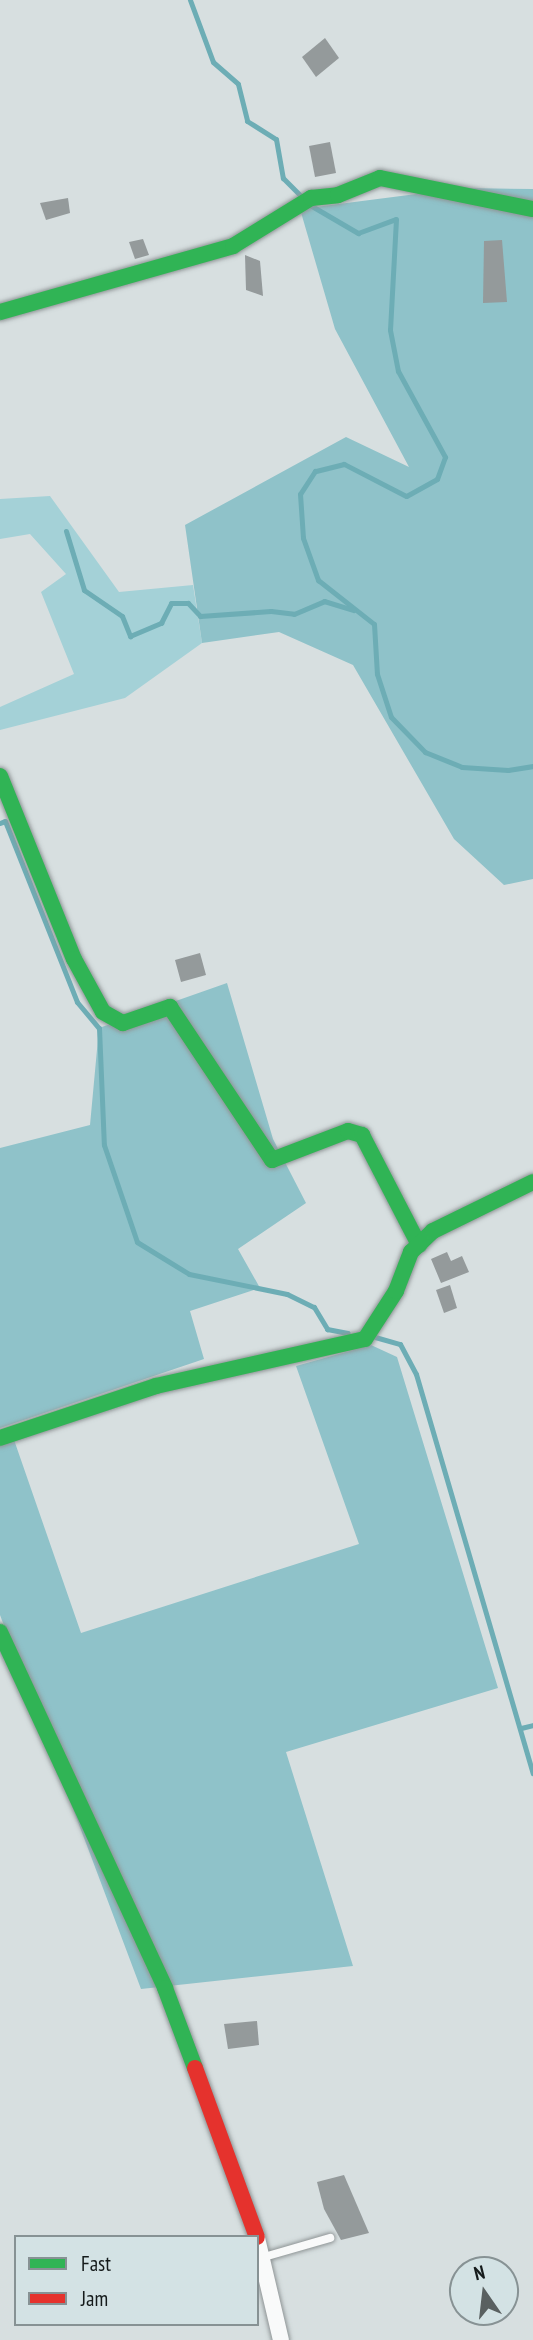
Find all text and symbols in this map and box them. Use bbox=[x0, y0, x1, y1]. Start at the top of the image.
legend bbox=[14, 2235, 259, 2326]
text: Fast bbox=[81, 2250, 111, 2277]
north arrow bbox=[449, 2256, 519, 2326]
text: N bbox=[472, 2260, 487, 2285]
text: Jam bbox=[81, 2285, 108, 2312]

